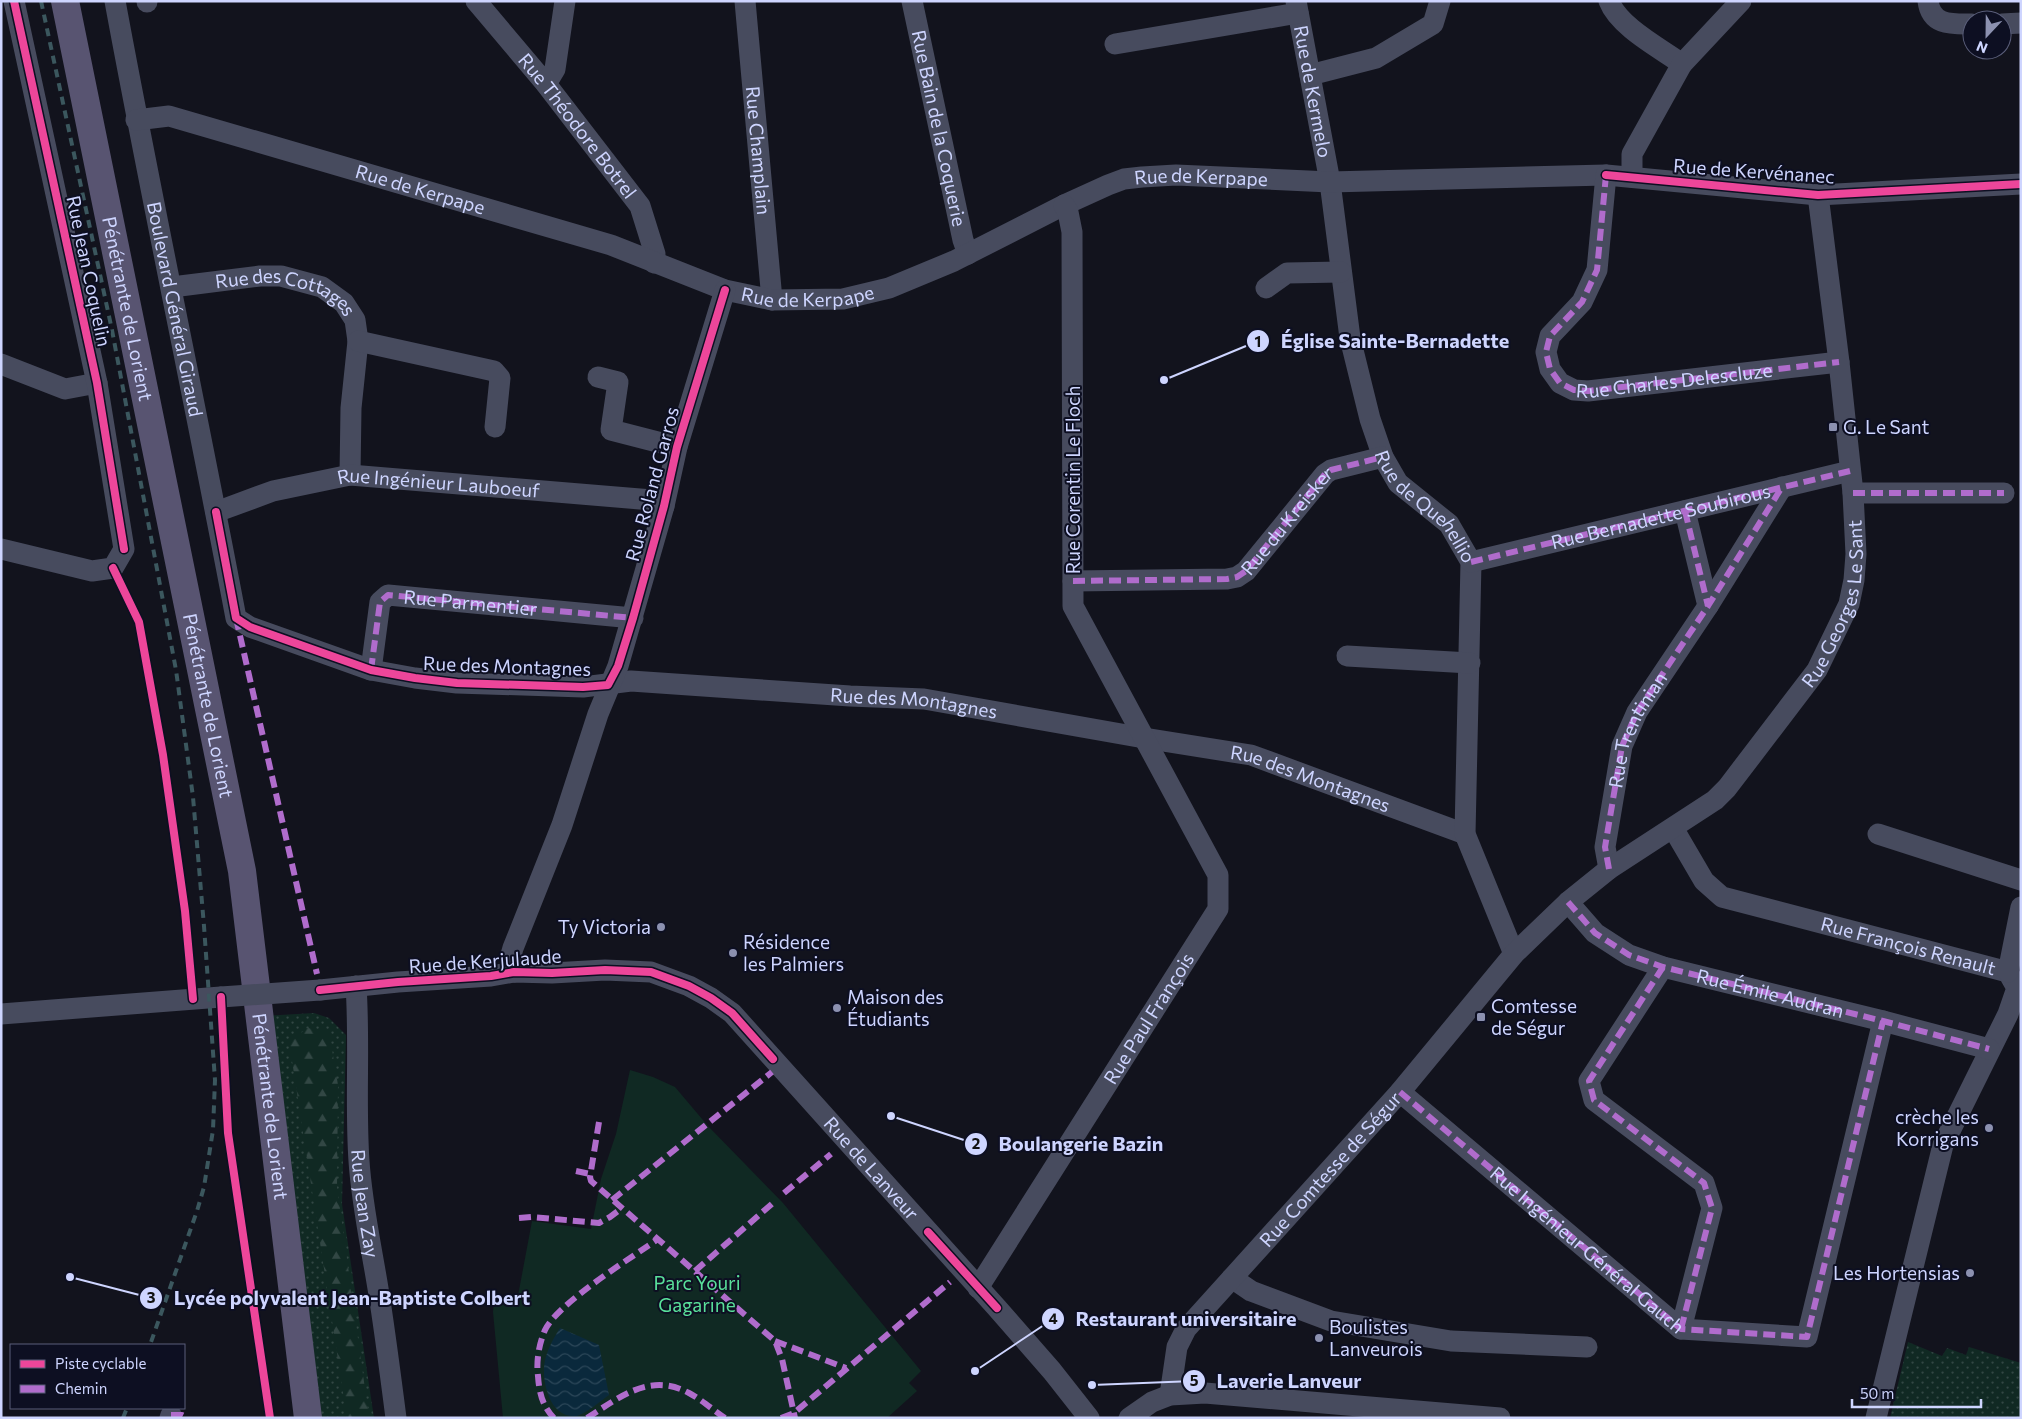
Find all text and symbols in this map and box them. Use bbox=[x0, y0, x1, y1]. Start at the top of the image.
north arrow bbox=[1962, 10, 2012, 60]
street label: Rue de Kermelo bbox=[1290, 23, 1337, 159]
street label: Rue Bain de la Coquerie bbox=[907, 28, 972, 228]
text: N bbox=[1974, 38, 1990, 57]
street label: Rue Théodore Botrel bbox=[514, 48, 642, 203]
street label: Rue Champlain bbox=[742, 85, 776, 216]
street label: Rue de Kervénanec bbox=[1673, 153, 1836, 188]
street label: Rue de Kerpape bbox=[353, 159, 488, 219]
street label: Rue de Kerpape bbox=[1133, 163, 1268, 190]
street label: Rue Jean Coquelin bbox=[62, 193, 117, 348]
street label: Boulevard Général Giraud bbox=[143, 200, 208, 419]
street label: Pénétrante de Lorient bbox=[98, 214, 158, 403]
street label: Rue des Cottages bbox=[214, 264, 361, 320]
street label: Rue de Kerpape bbox=[739, 280, 876, 311]
callout: Église Sainte-Bernadette bbox=[1246, 324, 1519, 359]
text: Église Sainte-Bernadette bbox=[1281, 328, 1509, 352]
text: 1 bbox=[1255, 332, 1261, 350]
street label: Rue Charles Delescluze bbox=[1575, 358, 1773, 402]
street label: Rue Corentin Le Floch bbox=[1061, 386, 1084, 574]
street label: Rue Roland Garros bbox=[620, 404, 683, 564]
place label: G. Le Sant bbox=[1843, 415, 1930, 438]
marker: G. Le Sant bbox=[1827, 421, 1839, 433]
street label: Rue de Quehellio bbox=[1371, 447, 1481, 567]
street label: Rue du Kreisker bbox=[1236, 460, 1337, 579]
street label: Rue Ingénieur Lauboeuf bbox=[335, 463, 541, 502]
street label: Rue Bernadette Soubirous bbox=[1548, 479, 1772, 553]
street label: Rue Georges Le Sant bbox=[1796, 519, 1867, 692]
street label: Rue Parmentier bbox=[403, 585, 539, 620]
street label: Pénétrante de Lorient bbox=[179, 611, 239, 800]
street label: Rue des Montagnes bbox=[423, 651, 591, 680]
street label: Rue Trentinian bbox=[1603, 667, 1671, 790]
street label: Rue des Montagnes bbox=[829, 683, 999, 723]
street label: Rue des Montagnes bbox=[1229, 740, 1394, 816]
street label: Rue François Renault bbox=[1818, 911, 1999, 979]
place label: Ty Victoria bbox=[558, 915, 651, 938]
marker: Ty Victoria bbox=[655, 921, 667, 933]
place label: Résidence les Palmiers bbox=[743, 930, 844, 975]
street label: Rue de Kerjulaude bbox=[408, 944, 562, 977]
marker: Résidence les Palmiers bbox=[727, 947, 739, 959]
street label: Rue Paul François bbox=[1098, 948, 1198, 1088]
street label: Rue Émile Audran bbox=[1694, 964, 1846, 1022]
place label: Maison des Étudiants bbox=[847, 985, 944, 1030]
place label: Comtesse de Ségur bbox=[1491, 994, 1577, 1039]
marker: Maison des Étudiants bbox=[831, 1002, 843, 1014]
marker: Comtesse de Ségur bbox=[1475, 1011, 1487, 1023]
street label: Pénétrante de Lorient bbox=[248, 1012, 294, 1201]
street label: Rue Comtesse de Ségur bbox=[1254, 1086, 1406, 1251]
place label: crèche les Korrigans bbox=[1895, 1105, 1979, 1150]
street label: Rue de Lanveur bbox=[819, 1111, 924, 1224]
marker: crèche les Korrigans bbox=[1983, 1122, 1995, 1134]
callout: Boulangerie Bazin bbox=[963, 1126, 1173, 1161]
text: Boulangerie Bazin bbox=[999, 1131, 1163, 1155]
text: 2 bbox=[972, 1134, 980, 1152]
street label: Rue Jean Zay bbox=[347, 1149, 385, 1260]
street label: Rue Ingénieur Général Gauch bbox=[1486, 1161, 1689, 1338]
place label: Les Hortensias bbox=[1833, 1261, 1960, 1284]
marker: Les Hortensias bbox=[1964, 1267, 1976, 1279]
park label: Parc Youri Gagarine bbox=[653, 1271, 741, 1316]
callout: Lycée polyvalent Jean-Baptiste Colbert bbox=[139, 1281, 540, 1316]
text: Lycée polyvalent Jean-Baptiste Colbert bbox=[174, 1285, 530, 1309]
text: 3 bbox=[147, 1288, 156, 1306]
callout: Restaurant universitaire bbox=[1040, 1302, 1307, 1337]
text: Restaurant universitaire bbox=[1075, 1306, 1297, 1330]
text: 4 bbox=[1048, 1309, 1058, 1327]
place label: Boulistes Lanveurois bbox=[1329, 1315, 1423, 1360]
marker: Boulistes Lanveurois bbox=[1313, 1332, 1325, 1344]
legend bbox=[10, 1344, 185, 1409]
text: Piste cyclable bbox=[55, 1354, 147, 1372]
callout: Laverie Lanveur bbox=[1182, 1364, 1372, 1399]
text: Laverie Lanveur bbox=[1216, 1368, 1362, 1392]
text: 5 bbox=[1190, 1371, 1199, 1389]
scale bar bbox=[1852, 1376, 1981, 1408]
text: Chemin bbox=[55, 1379, 107, 1397]
text: 50 m bbox=[1860, 1384, 1894, 1402]

